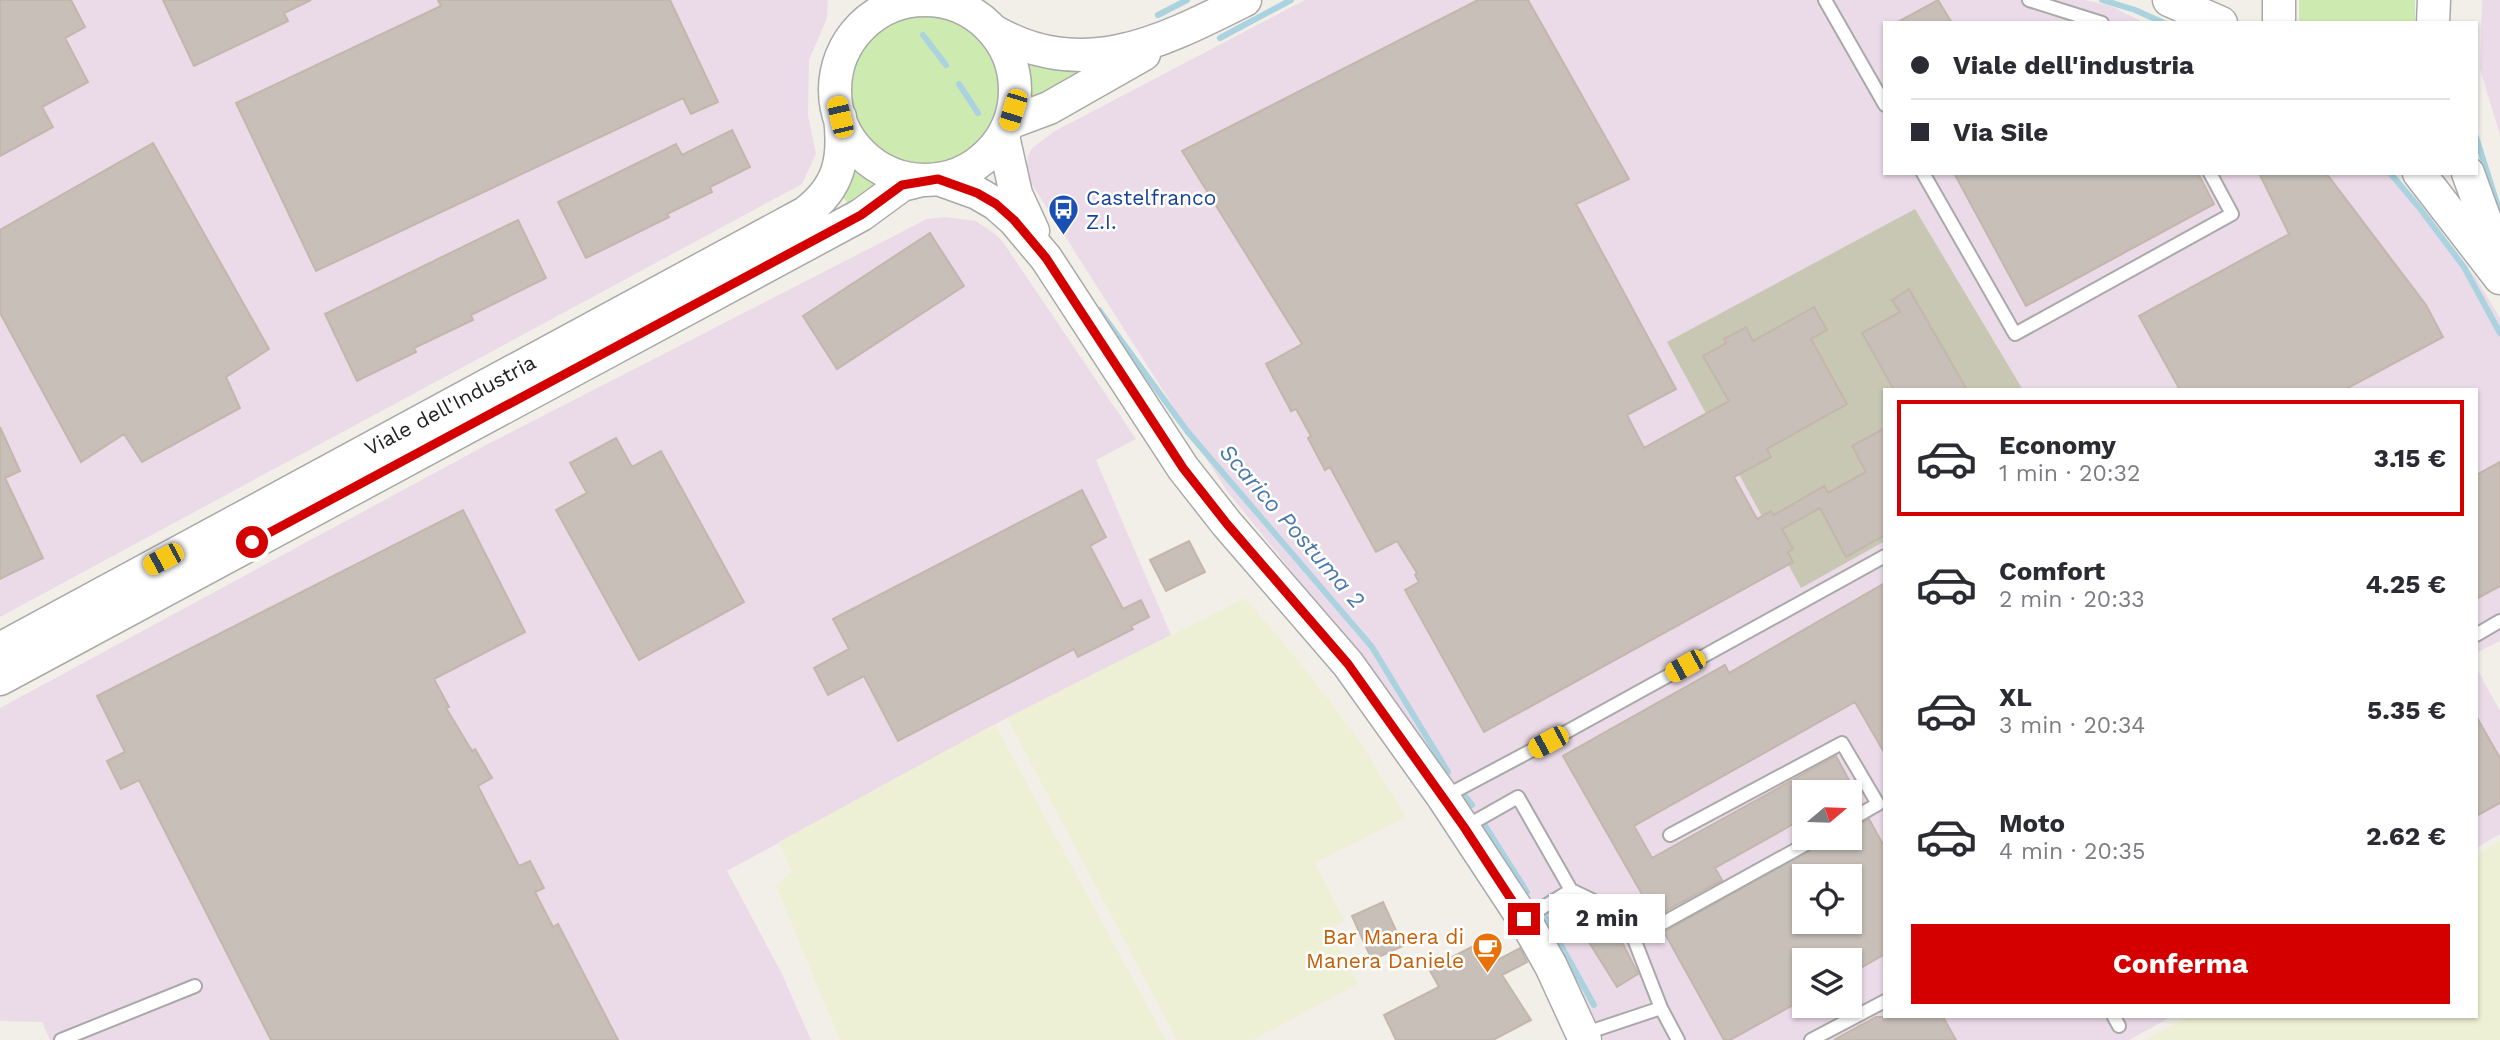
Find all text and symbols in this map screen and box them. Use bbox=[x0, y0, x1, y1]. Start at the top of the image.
text: Viale dell'industria bbox=[1953, 50, 2194, 80]
car bbox=[997, 87, 1030, 133]
car bbox=[826, 94, 855, 140]
text: Via Sile bbox=[1953, 117, 2048, 147]
place label: Castelfranco Z.I. bbox=[1086, 185, 1216, 234]
bus stop icon: Castelfranco Z.I. bbox=[1046, 192, 1080, 236]
street label: Viale dell'Industria bbox=[360, 349, 540, 461]
icon: car bbox=[1915, 427, 1978, 490]
text: Economy bbox=[1999, 430, 2116, 460]
water label: Scarico Postuma 2 bbox=[1214, 439, 1370, 613]
text: 3.15 € bbox=[2374, 443, 2446, 473]
text: 1 min · 20:32 bbox=[1999, 460, 2140, 487]
route start bbox=[236, 526, 268, 558]
car bbox=[140, 540, 187, 578]
icon: car bbox=[1915, 553, 1978, 616]
text: Comfort bbox=[1999, 556, 2105, 586]
text: 4.25 € bbox=[2365, 569, 2446, 599]
text: 2 min · 20:33 bbox=[1999, 586, 2145, 613]
car bbox=[1662, 647, 1709, 685]
icon: car bbox=[1915, 679, 1978, 742]
text: XL bbox=[1999, 682, 2032, 712]
text: 5.35 € bbox=[2367, 695, 2446, 725]
text: 3 min · 20:34 bbox=[1999, 712, 2145, 739]
car bbox=[1525, 723, 1572, 761]
north arrow bbox=[1792, 780, 1862, 850]
map controls bbox=[1792, 780, 1862, 1018]
icon: car bbox=[1915, 805, 1978, 868]
text: Moto bbox=[1999, 808, 2065, 838]
text: 2.62 € bbox=[2366, 821, 2446, 851]
text: 4 min · 20:35 bbox=[1999, 838, 2145, 865]
button: locate bbox=[1792, 864, 1862, 934]
callout: 2 min bbox=[1548, 894, 1664, 944]
route end bbox=[1508, 903, 1540, 935]
text: 2 min bbox=[1576, 905, 1638, 932]
place label: Bar Manera di Manera Daniele bbox=[1306, 924, 1464, 973]
button: Conferma bbox=[1911, 924, 2450, 1004]
cafe icon: Bar Manera di Manera Daniele bbox=[1470, 931, 1504, 975]
button: layers bbox=[1792, 948, 1862, 1018]

